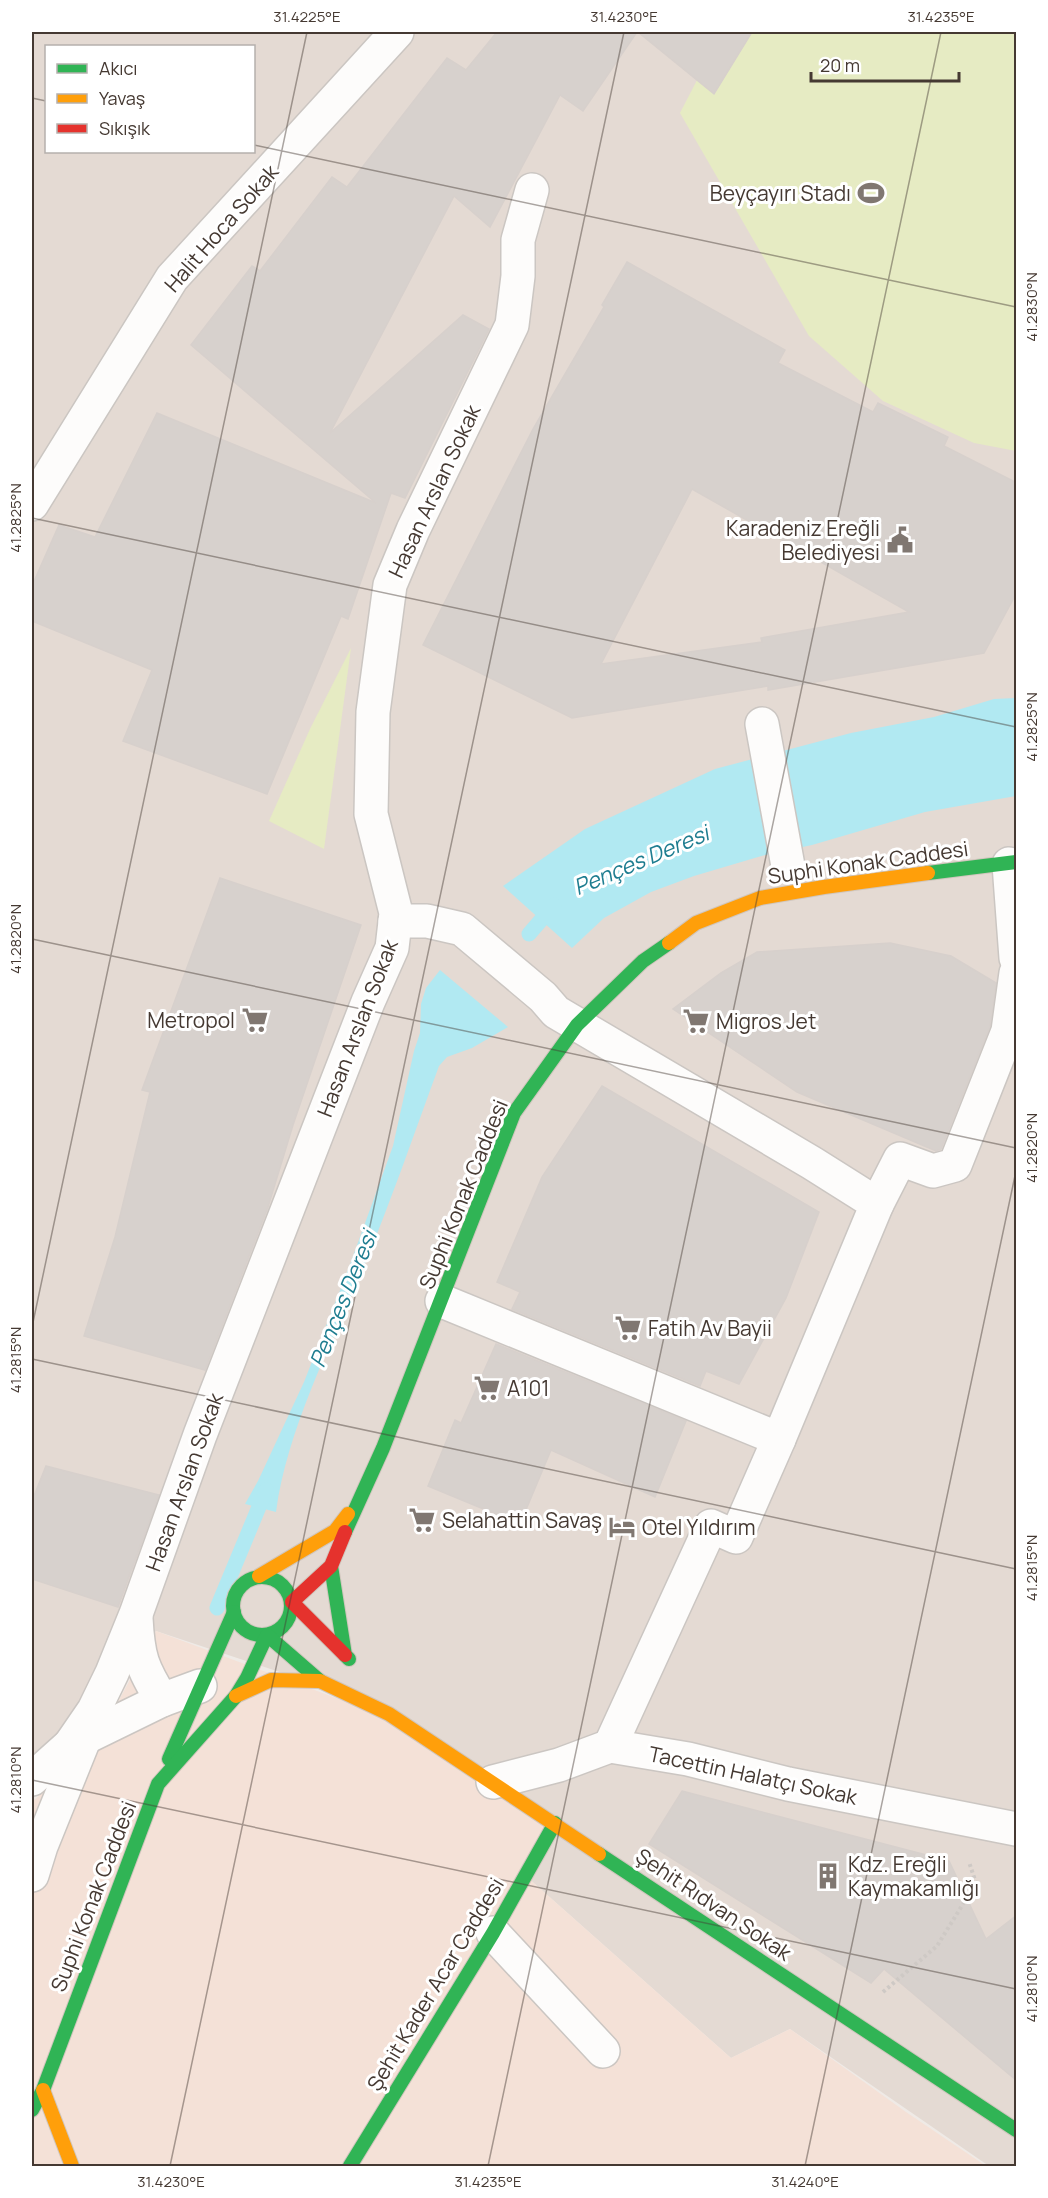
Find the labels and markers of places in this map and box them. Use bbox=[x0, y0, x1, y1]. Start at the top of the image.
sports icon: Beyçayırı Stadı bbox=[856, 178, 886, 208]
place label: Beyçayırı Stadı bbox=[710, 179, 851, 207]
place label: Karadeniz Ereğli Belediyesi bbox=[726, 514, 880, 566]
public building icon: Karadeniz Ereğli Belediyesi bbox=[885, 525, 915, 555]
supermarket icon: Metropol bbox=[240, 1005, 270, 1035]
place label: Metropol bbox=[147, 1006, 235, 1034]
supermarket icon: Migros Jet bbox=[681, 1006, 711, 1036]
place label: Migros Jet bbox=[716, 1007, 816, 1035]
supermarket icon: Fatih Av Bayii bbox=[613, 1313, 643, 1343]
place label: Fatih Av Bayii bbox=[648, 1314, 772, 1342]
supermarket icon: A101 bbox=[472, 1373, 502, 1403]
place label: A101 bbox=[507, 1374, 550, 1402]
supermarket icon: Selahattin Savaş bbox=[407, 1505, 437, 1535]
place label: Selahattin Savaş bbox=[442, 1506, 602, 1534]
hotel icon: Otel Yıldırım bbox=[607, 1512, 637, 1542]
place label: Otel Yıldırım bbox=[642, 1513, 756, 1541]
place label: Kdz. Ereğli Kaymakamlığı bbox=[848, 1850, 979, 1902]
building icon: Kdz. Ereğli Kaymakamlığı bbox=[813, 1861, 843, 1891]

